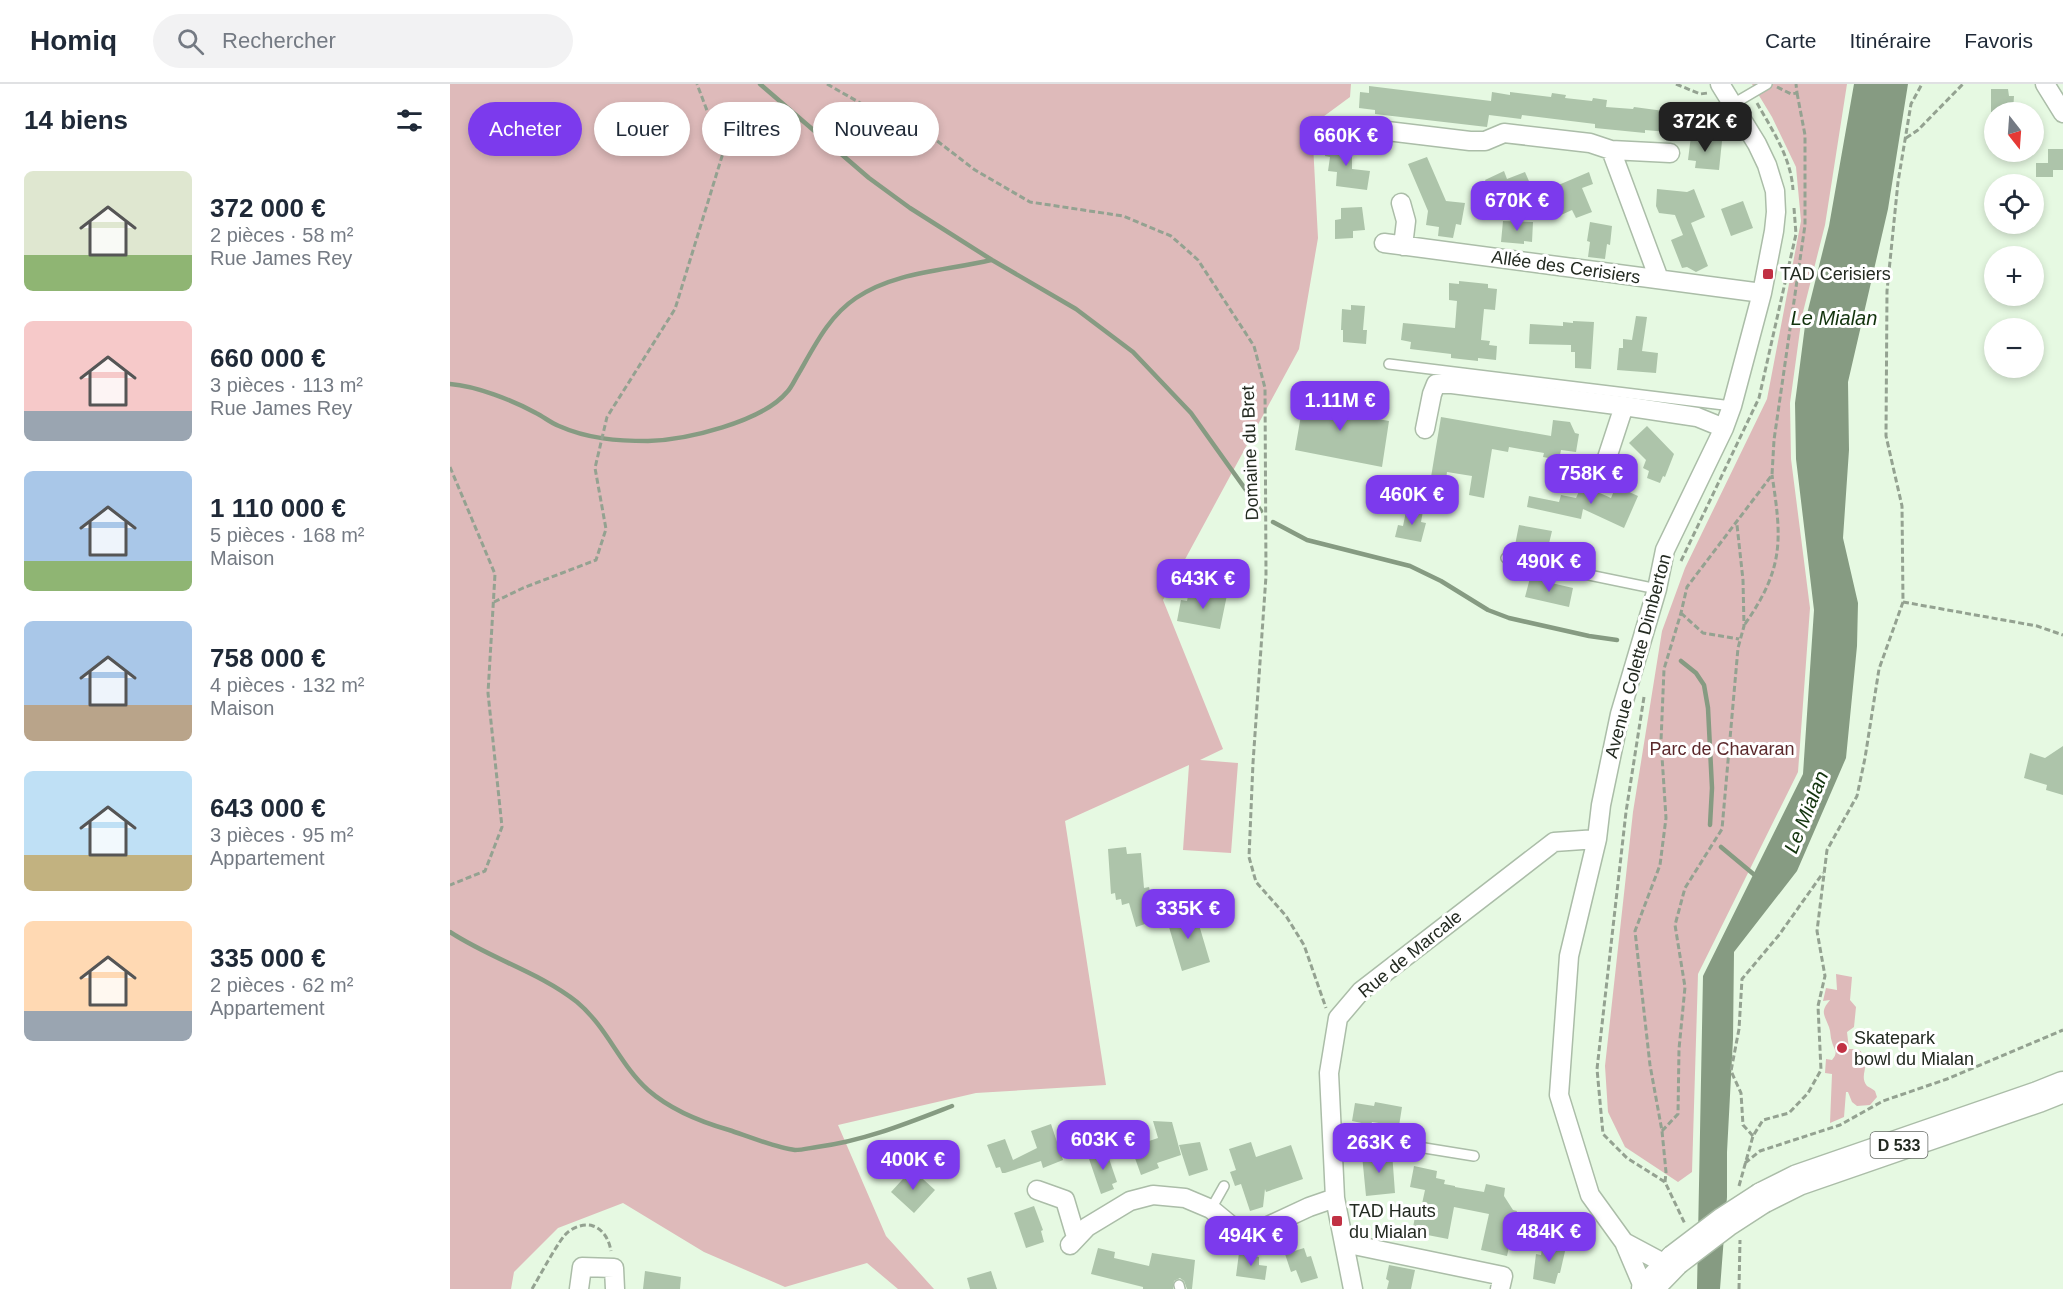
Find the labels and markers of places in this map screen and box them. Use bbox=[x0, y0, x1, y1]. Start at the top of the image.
pin: 372K € bbox=[1656, 102, 1754, 153]
pin: 660K € bbox=[1297, 116, 1395, 167]
pin: 670K € bbox=[1468, 181, 1566, 232]
place label: TAD Cerisiers bbox=[1780, 264, 1891, 284]
marker: TAD Cerisiers bbox=[1761, 267, 1775, 281]
pin: 1.11M € bbox=[1285, 381, 1395, 432]
pin: 758K € bbox=[1542, 454, 1640, 505]
pin: 460K € bbox=[1363, 475, 1461, 526]
pin: 490K € bbox=[1500, 542, 1598, 593]
pin: 643K € bbox=[1154, 559, 1252, 610]
pin: 335K € bbox=[1139, 889, 1237, 940]
place label: Skatepark bowl du Mialan bbox=[1854, 1028, 1974, 1069]
marker: Skatepark bowl du Mialan bbox=[1835, 1041, 1849, 1055]
pin: 603K € bbox=[1054, 1120, 1152, 1171]
pin: 263K € bbox=[1330, 1123, 1428, 1174]
pin: 400K € bbox=[864, 1140, 962, 1191]
place label: TAD Hauts du Mialan bbox=[1349, 1201, 1436, 1242]
pin: 484K € bbox=[1500, 1212, 1598, 1263]
marker: TAD Hauts du Mialan bbox=[1330, 1214, 1344, 1228]
pin: 494K € bbox=[1202, 1216, 1300, 1267]

